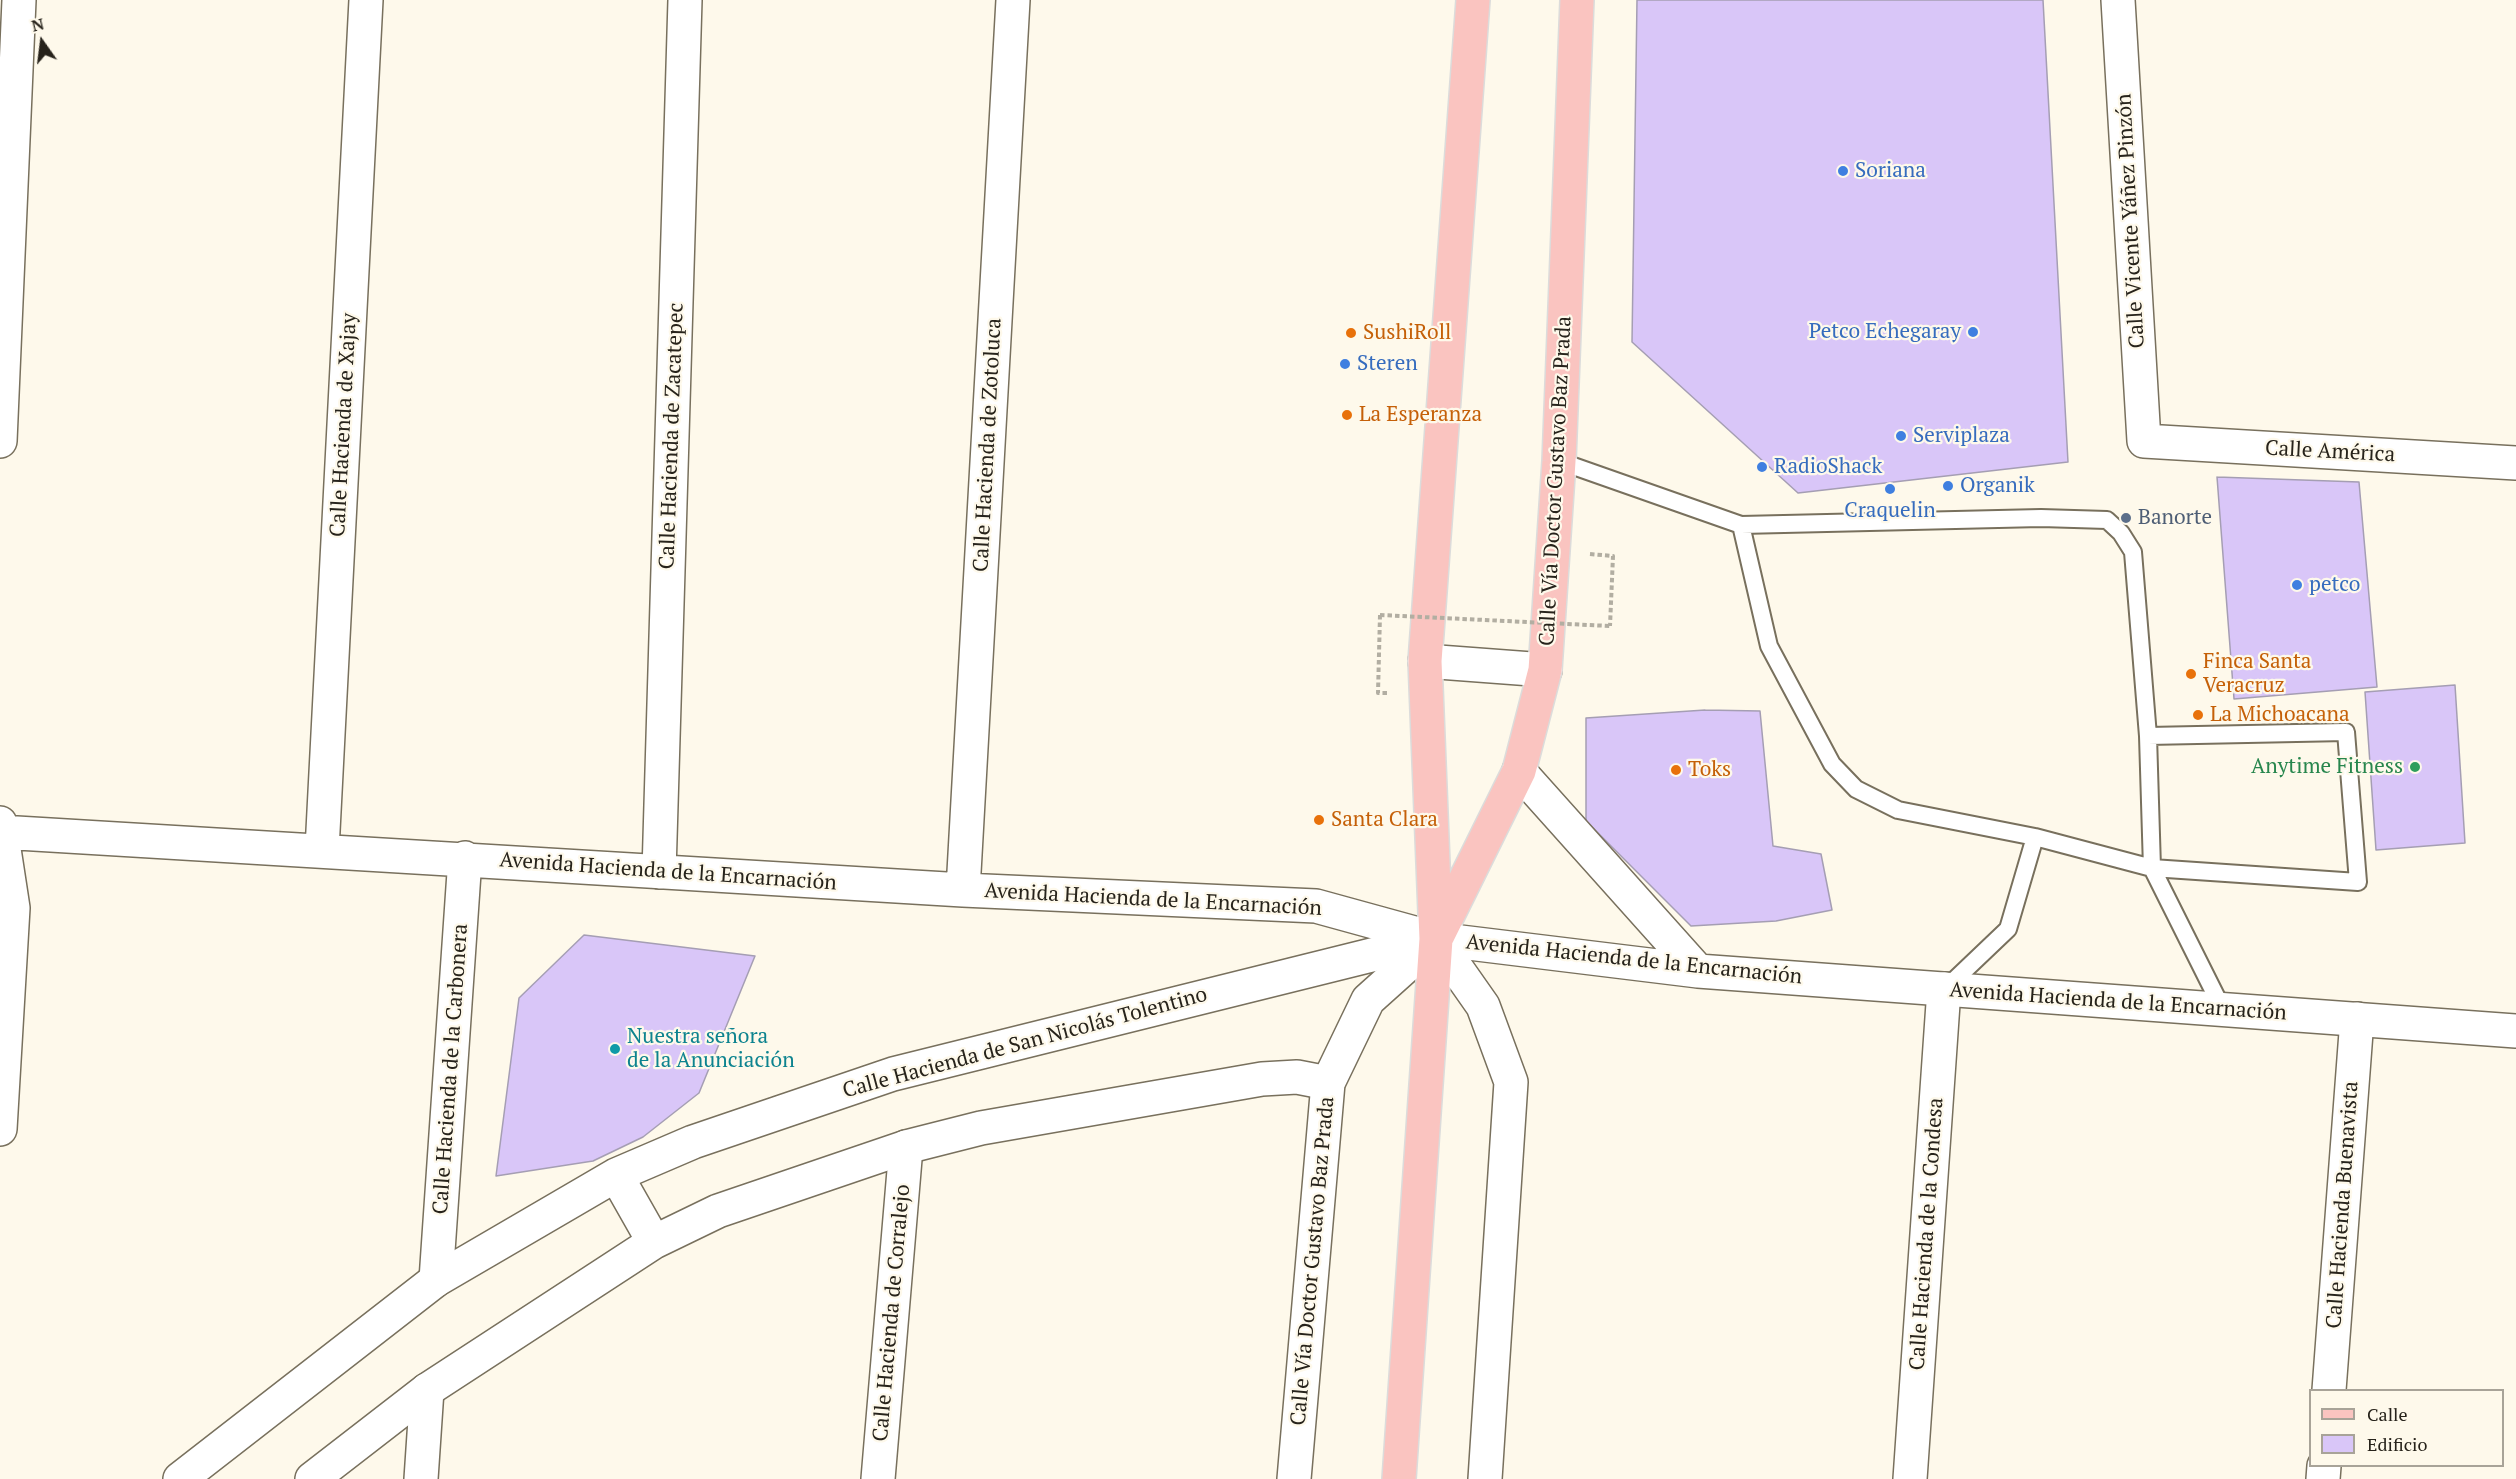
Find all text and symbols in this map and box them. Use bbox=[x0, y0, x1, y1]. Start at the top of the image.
north arrow bbox=[12, 12, 72, 72]
text: N bbox=[29, 12, 46, 37]
street label: Calle Vicente Yáñez Pinzón bbox=[2112, 93, 2150, 349]
place label: Soriana bbox=[1855, 158, 1926, 184]
marker: Soriana bbox=[1836, 164, 1850, 178]
street label: Calle Hacienda de Zacatepec bbox=[655, 302, 689, 570]
street label: Calle Hacienda de Xajay bbox=[326, 312, 362, 538]
street label: Calle Vía Doctor Gustavo Baz Prada bbox=[1535, 316, 1577, 646]
street label: Calle Hacienda de Zotoluca bbox=[969, 318, 1007, 572]
place label: Petco Echegaray bbox=[1809, 319, 1961, 345]
place label: SushiRoll bbox=[1363, 320, 1451, 346]
marker: Petco Echegaray bbox=[1966, 325, 1980, 339]
marker: SushiRoll bbox=[1344, 326, 1358, 340]
place label: Steren bbox=[1357, 351, 1418, 377]
marker: Steren bbox=[1338, 357, 1352, 371]
place label: La Esperanza bbox=[1359, 402, 1482, 428]
marker: La Esperanza bbox=[1340, 408, 1354, 422]
place label: Serviplaza bbox=[1913, 423, 2010, 449]
marker: Serviplaza bbox=[1894, 429, 1908, 443]
street label: Calle América bbox=[2264, 436, 2396, 468]
place label: RadioShack bbox=[1774, 454, 1882, 480]
marker: RadioShack bbox=[1755, 460, 1769, 474]
place label: Organik bbox=[1960, 473, 2035, 499]
marker: Organik bbox=[1941, 479, 1955, 493]
marker: Craquelin bbox=[1883, 482, 1897, 496]
place label: Craquelin bbox=[1844, 498, 1936, 524]
place label: Banorte bbox=[2138, 505, 2212, 531]
marker: Banorte bbox=[2119, 511, 2133, 525]
place label: petco bbox=[2309, 572, 2360, 598]
marker: petco bbox=[2290, 578, 2304, 592]
place label: Finca Santa Veracruz bbox=[2203, 649, 2311, 699]
marker: Finca Santa Veracruz bbox=[2184, 667, 2198, 681]
place label: La Michoacana bbox=[2210, 702, 2350, 728]
marker: La Michoacana bbox=[2191, 708, 2205, 722]
place label: Anytime Fitness bbox=[2251, 754, 2403, 780]
place label: Toks bbox=[1688, 757, 1731, 783]
marker: Anytime Fitness bbox=[2408, 760, 2422, 774]
marker: Toks bbox=[1669, 763, 1683, 777]
place label: Santa Clara bbox=[1331, 807, 1438, 833]
marker: Santa Clara bbox=[1312, 813, 1326, 827]
street label: Avenida Hacienda de la Encarnación bbox=[499, 848, 837, 896]
street label: Avenida Hacienda de la Encarnación bbox=[984, 879, 1322, 921]
street label: Calle Hacienda de la Carbonera bbox=[428, 923, 474, 1215]
street label: Avenida Hacienda de la Encarnación bbox=[1465, 930, 1803, 990]
street label: Avenida Hacienda de la Encarnación bbox=[1949, 978, 2287, 1026]
street label: Calle Hacienda de San Nicolás Tolentino bbox=[840, 982, 1210, 1104]
place label: Nuestra señora de la Anunciación bbox=[627, 1024, 795, 1074]
marker: Nuestra señora de la Anunciación bbox=[608, 1042, 622, 1056]
street label: Calle Hacienda Buenavista bbox=[2322, 1080, 2364, 1330]
street label: Calle Vía Doctor Gustavo Baz Prada bbox=[1286, 1095, 1340, 1427]
street label: Calle Hacienda de la Condesa bbox=[1905, 1097, 1949, 1371]
street label: Calle Hacienda de Corralejo bbox=[868, 1183, 916, 1443]
legend bbox=[2309, 1389, 2504, 1467]
text: Calle bbox=[2367, 1402, 2408, 1426]
text: Edificio bbox=[2367, 1432, 2427, 1456]

